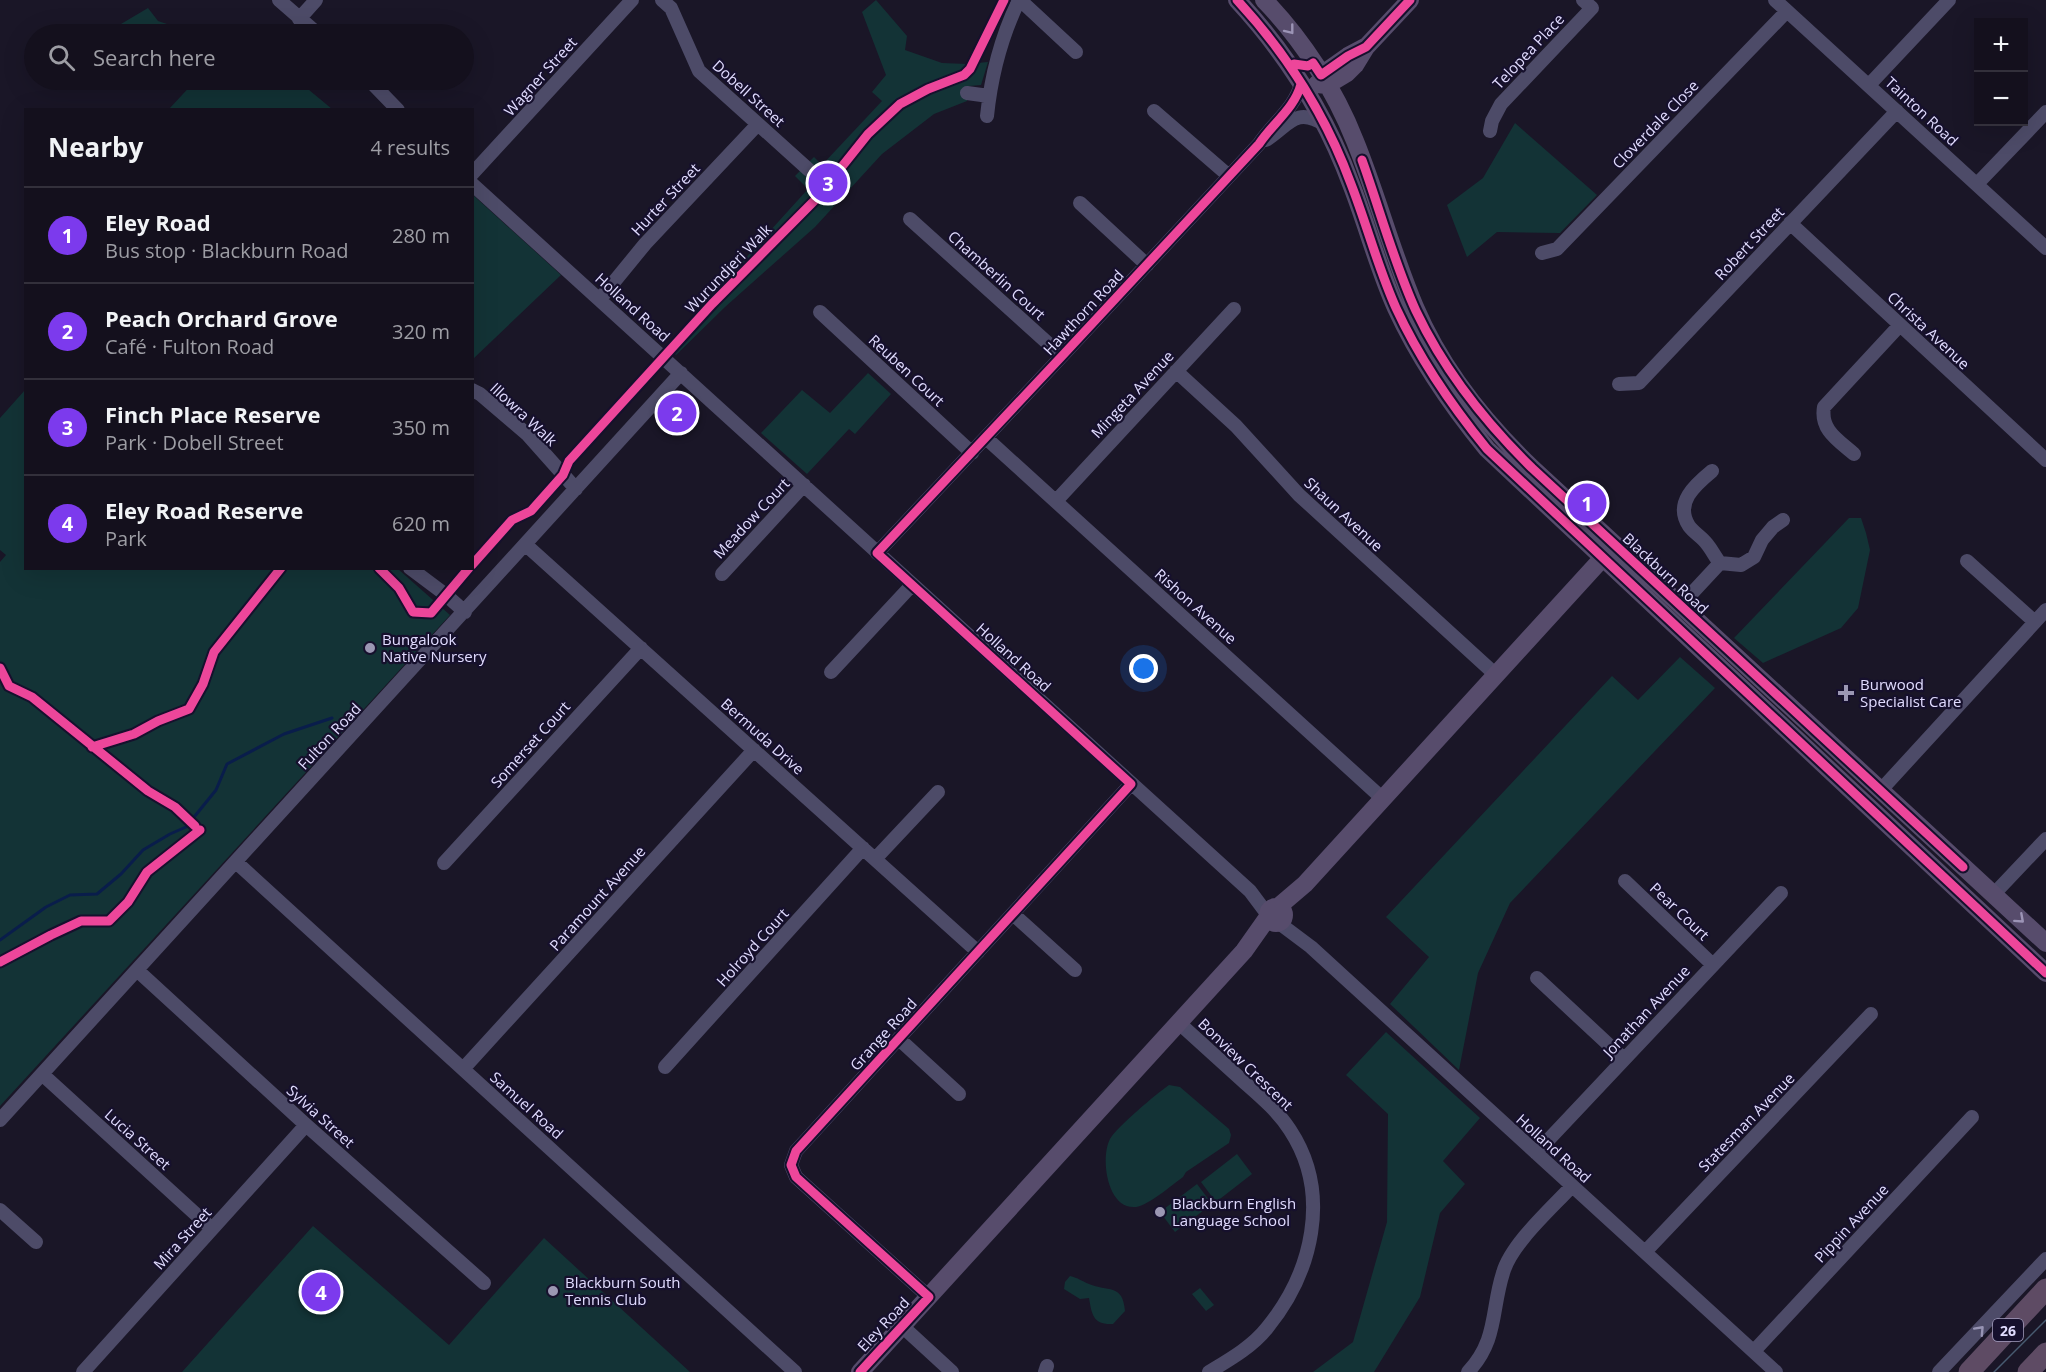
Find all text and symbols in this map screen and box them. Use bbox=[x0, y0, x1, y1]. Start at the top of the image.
street label: Telopea Place bbox=[1488, 9, 1568, 93]
map controls bbox=[1974, 18, 2028, 126]
button: + bbox=[1974, 18, 2028, 72]
search box bbox=[24, 24, 474, 90]
one-way arrow bbox=[1283, 24, 1294, 35]
street label: Wagner Street bbox=[499, 32, 581, 120]
icon: search bbox=[45, 41, 78, 74]
text: Search here bbox=[93, 42, 216, 72]
street label: Dobell Street bbox=[709, 55, 789, 131]
street label: Tainton Road bbox=[1881, 72, 1963, 150]
button: − bbox=[1974, 72, 2028, 126]
street label: Cloverdale Close bbox=[1608, 75, 1702, 173]
text: Nearby bbox=[48, 129, 143, 165]
text: 4 results bbox=[370, 134, 450, 161]
street label: Hurter Street bbox=[626, 159, 704, 239]
pin: 3 bbox=[808, 160, 848, 206]
street label: Robert Street bbox=[1710, 202, 1788, 284]
text: Eley Road bbox=[105, 207, 211, 237]
street label: Wurundjeri Walk bbox=[680, 219, 776, 317]
text: 1 bbox=[62, 222, 73, 249]
text: 280 m bbox=[392, 222, 450, 249]
street label: Chamberlin Court bbox=[944, 226, 1050, 324]
text: Bus stop · Blackburn Road bbox=[105, 237, 349, 264]
street label: Hawthorn Road bbox=[1038, 265, 1128, 359]
street label: Holland Road bbox=[591, 268, 675, 346]
street label: Christa Avenue bbox=[1884, 287, 1974, 373]
text: Peach Orchard Grove bbox=[105, 303, 338, 333]
text: 2 bbox=[62, 318, 73, 345]
text: 320 m bbox=[392, 318, 450, 345]
street label: Reuben Court bbox=[865, 330, 949, 410]
text: Café · Fulton Road bbox=[105, 333, 274, 360]
street label: Mingeta Avenue bbox=[1086, 346, 1178, 442]
street label: Illowra Walk bbox=[486, 378, 562, 450]
pin: 2 bbox=[658, 390, 696, 436]
text: Finch Place Reserve bbox=[105, 399, 321, 429]
text: 3 bbox=[62, 414, 73, 441]
text: 350 m bbox=[392, 414, 450, 441]
text: Park · Dobell Street bbox=[105, 429, 284, 456]
street label: Shaun Avenue bbox=[1301, 472, 1387, 556]
street label: Meadow Court bbox=[709, 473, 793, 563]
pin: 1 bbox=[1568, 480, 1606, 526]
text: Eley Road Reserve bbox=[105, 495, 303, 525]
text: 4 bbox=[62, 510, 73, 537]
text: 620 m bbox=[392, 510, 450, 537]
text: Park bbox=[105, 525, 147, 552]
street label: Blackburn Road bbox=[1619, 528, 1713, 618]
street label: Rishon Avenue bbox=[1151, 564, 1241, 648]
street label: Holland Road bbox=[972, 618, 1056, 696]
place label: Bungalook Native Nursery bbox=[382, 629, 487, 666]
marker: Bungalook Native Nursery bbox=[363, 641, 377, 655]
your location bbox=[1129, 654, 1158, 683]
place label: Burwood Specialist Care bbox=[1860, 674, 1961, 711]
marker: Burwood Specialist Care bbox=[1837, 684, 1855, 702]
street label: Bermuda Drive bbox=[717, 693, 809, 779]
street label: Somerset Court bbox=[486, 697, 574, 791]
street label: Fulton Road bbox=[293, 698, 365, 774]
street label: Paramount Avenue bbox=[545, 841, 649, 955]
street label: Pear Court bbox=[1646, 878, 1714, 944]
street label: Holroyd Court bbox=[712, 904, 792, 990]
one-way arrow bbox=[2013, 912, 2023, 923]
street label: Jonathan Avenue bbox=[1597, 961, 1694, 1063]
street label: Grange Road bbox=[845, 994, 921, 1074]
street label: Bonview Crescent bbox=[1194, 1014, 1298, 1114]
street label: Samuel Road bbox=[486, 1067, 568, 1143]
street label: Statesman Avenue bbox=[1694, 1068, 1798, 1176]
street label: Sylvia Street bbox=[283, 1080, 359, 1152]
street label: Lucia Street bbox=[101, 1104, 175, 1174]
street label: Holland Road bbox=[1512, 1109, 1596, 1187]
street label: Pippin Avenue bbox=[1809, 1180, 1893, 1266]
place label: Blackburn English Language School bbox=[1172, 1193, 1296, 1230]
street label: Mira Street bbox=[149, 1202, 215, 1274]
marker: Blackburn English Language School bbox=[1153, 1205, 1167, 1219]
pin: 4 bbox=[302, 1270, 340, 1314]
place label: Blackburn South Tennis Club bbox=[565, 1272, 680, 1309]
marker: Blackburn South Tennis Club bbox=[546, 1284, 560, 1298]
street label: Eley Road bbox=[853, 1292, 913, 1356]
road number: 26 bbox=[1993, 1319, 2023, 1341]
one-way arrow bbox=[1972, 1326, 1983, 1337]

